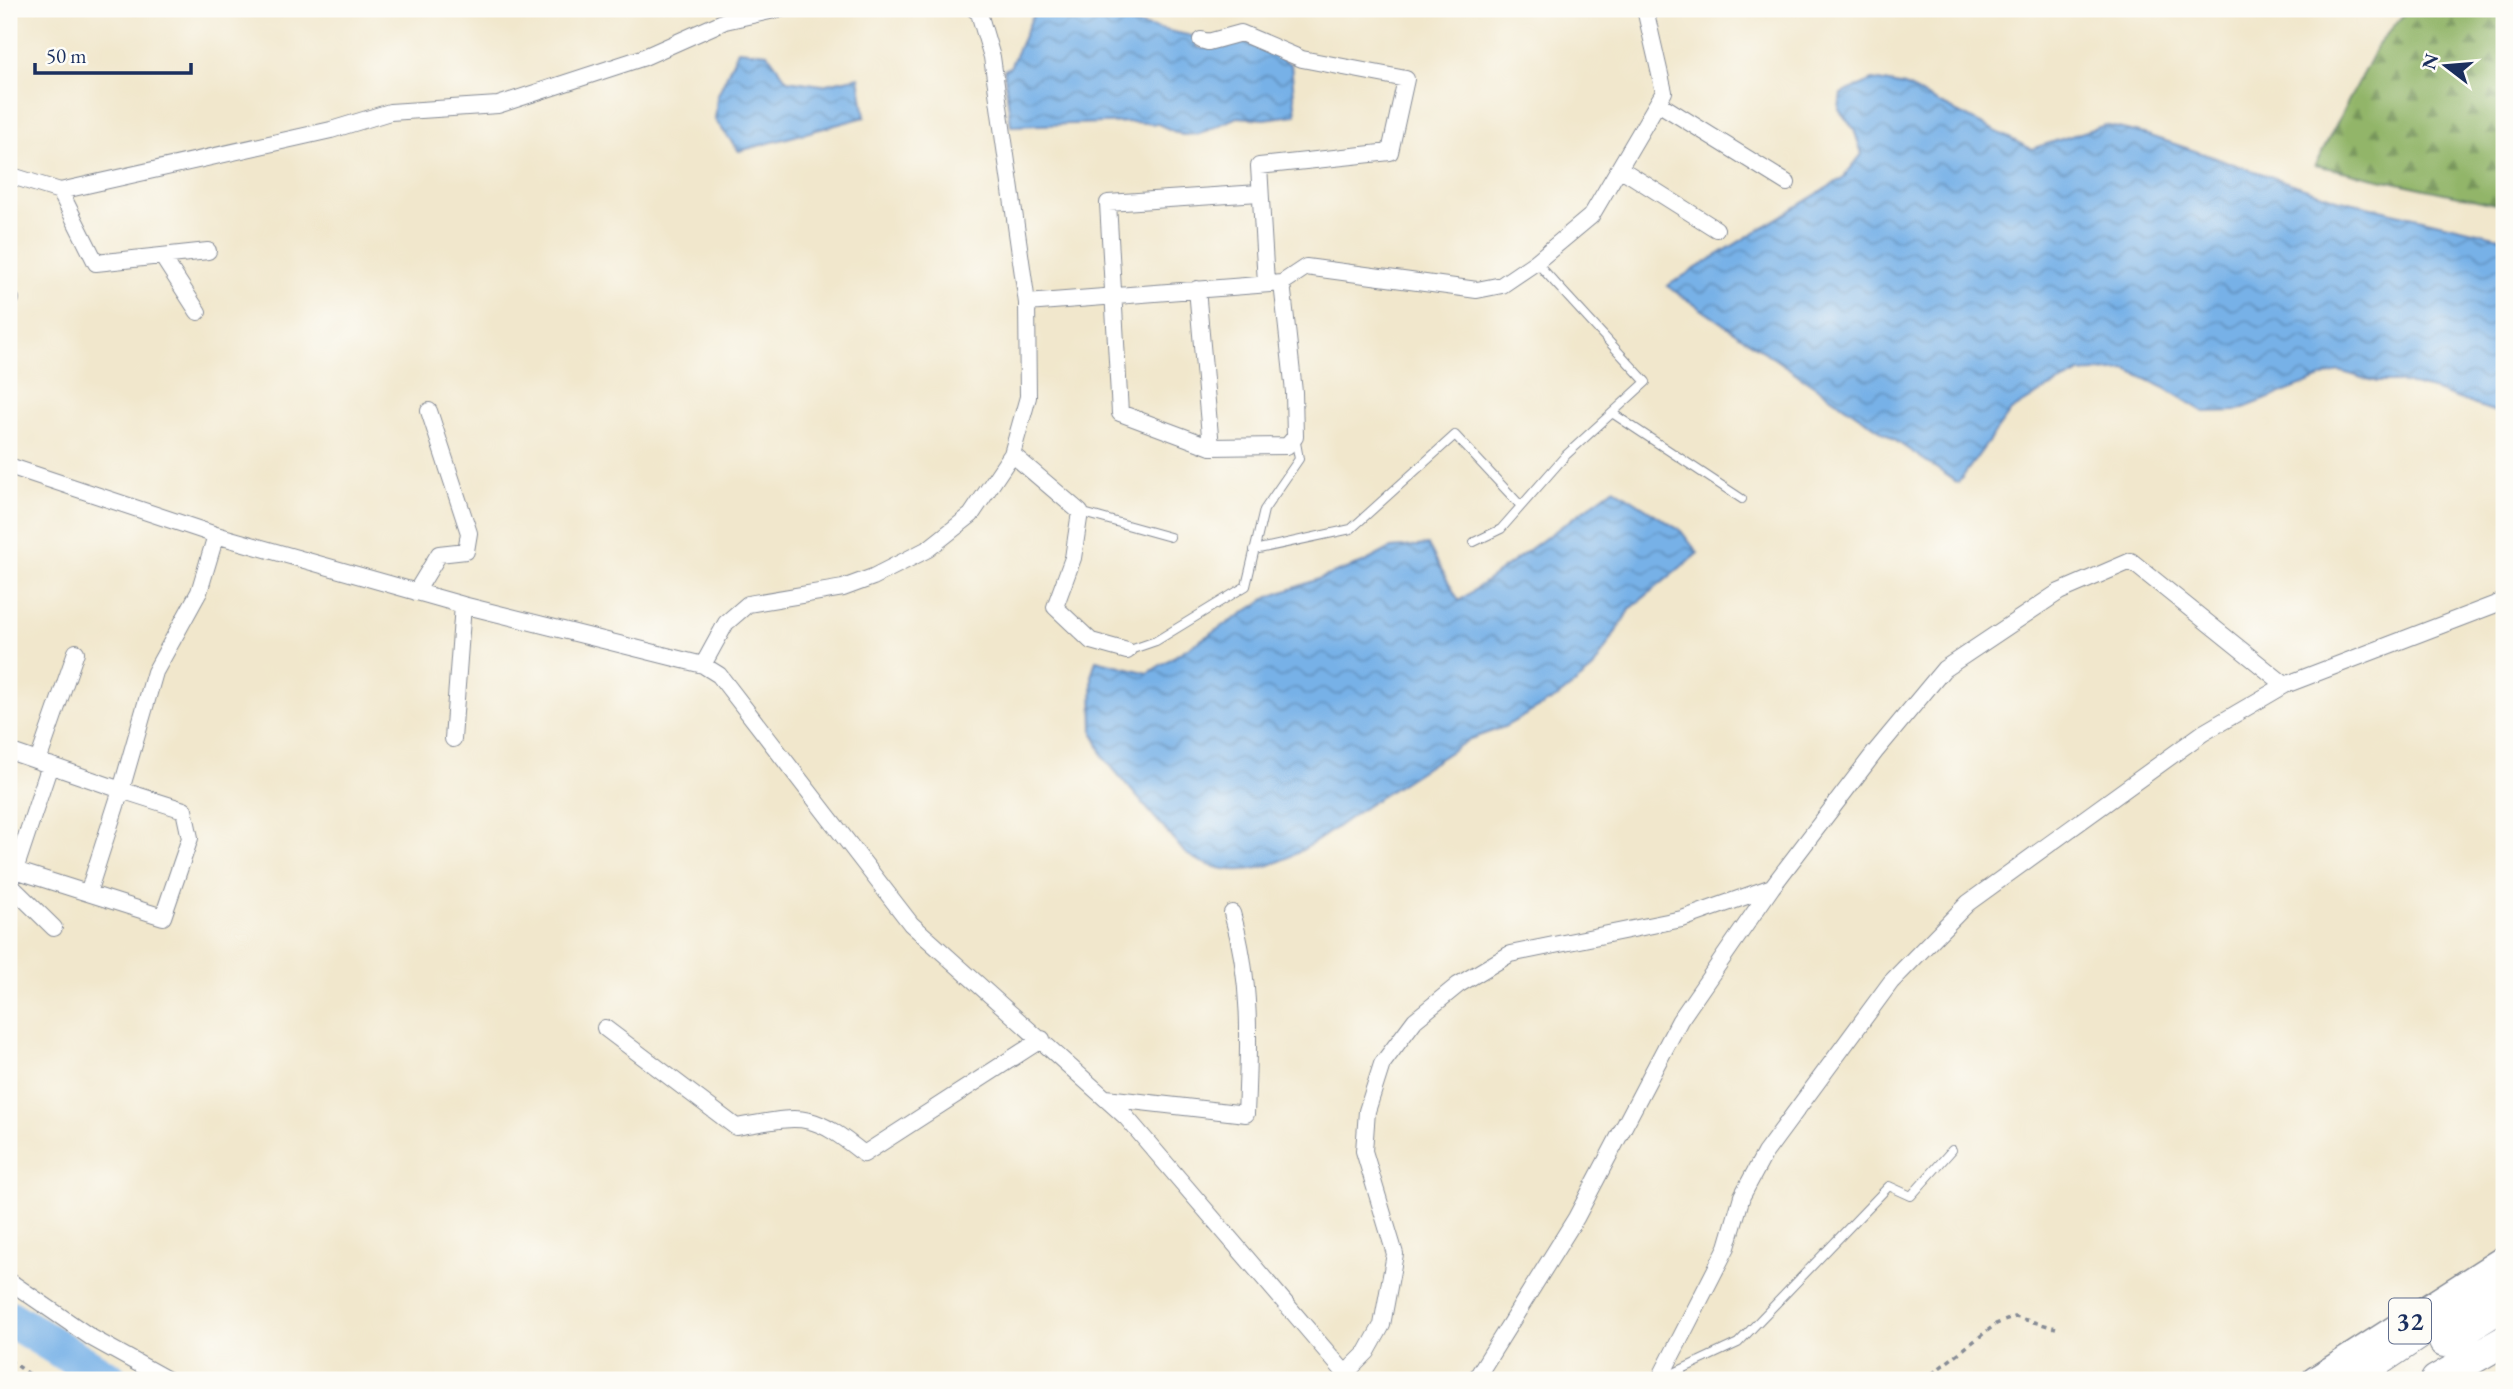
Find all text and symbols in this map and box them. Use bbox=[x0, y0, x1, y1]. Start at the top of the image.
scale bar bbox=[35, 32, 191, 76]
north arrow bbox=[2412, 32, 2482, 102]
text: 50 m bbox=[46, 42, 87, 69]
text: N bbox=[2416, 50, 2444, 72]
road number: 32 bbox=[2389, 1298, 2431, 1344]

